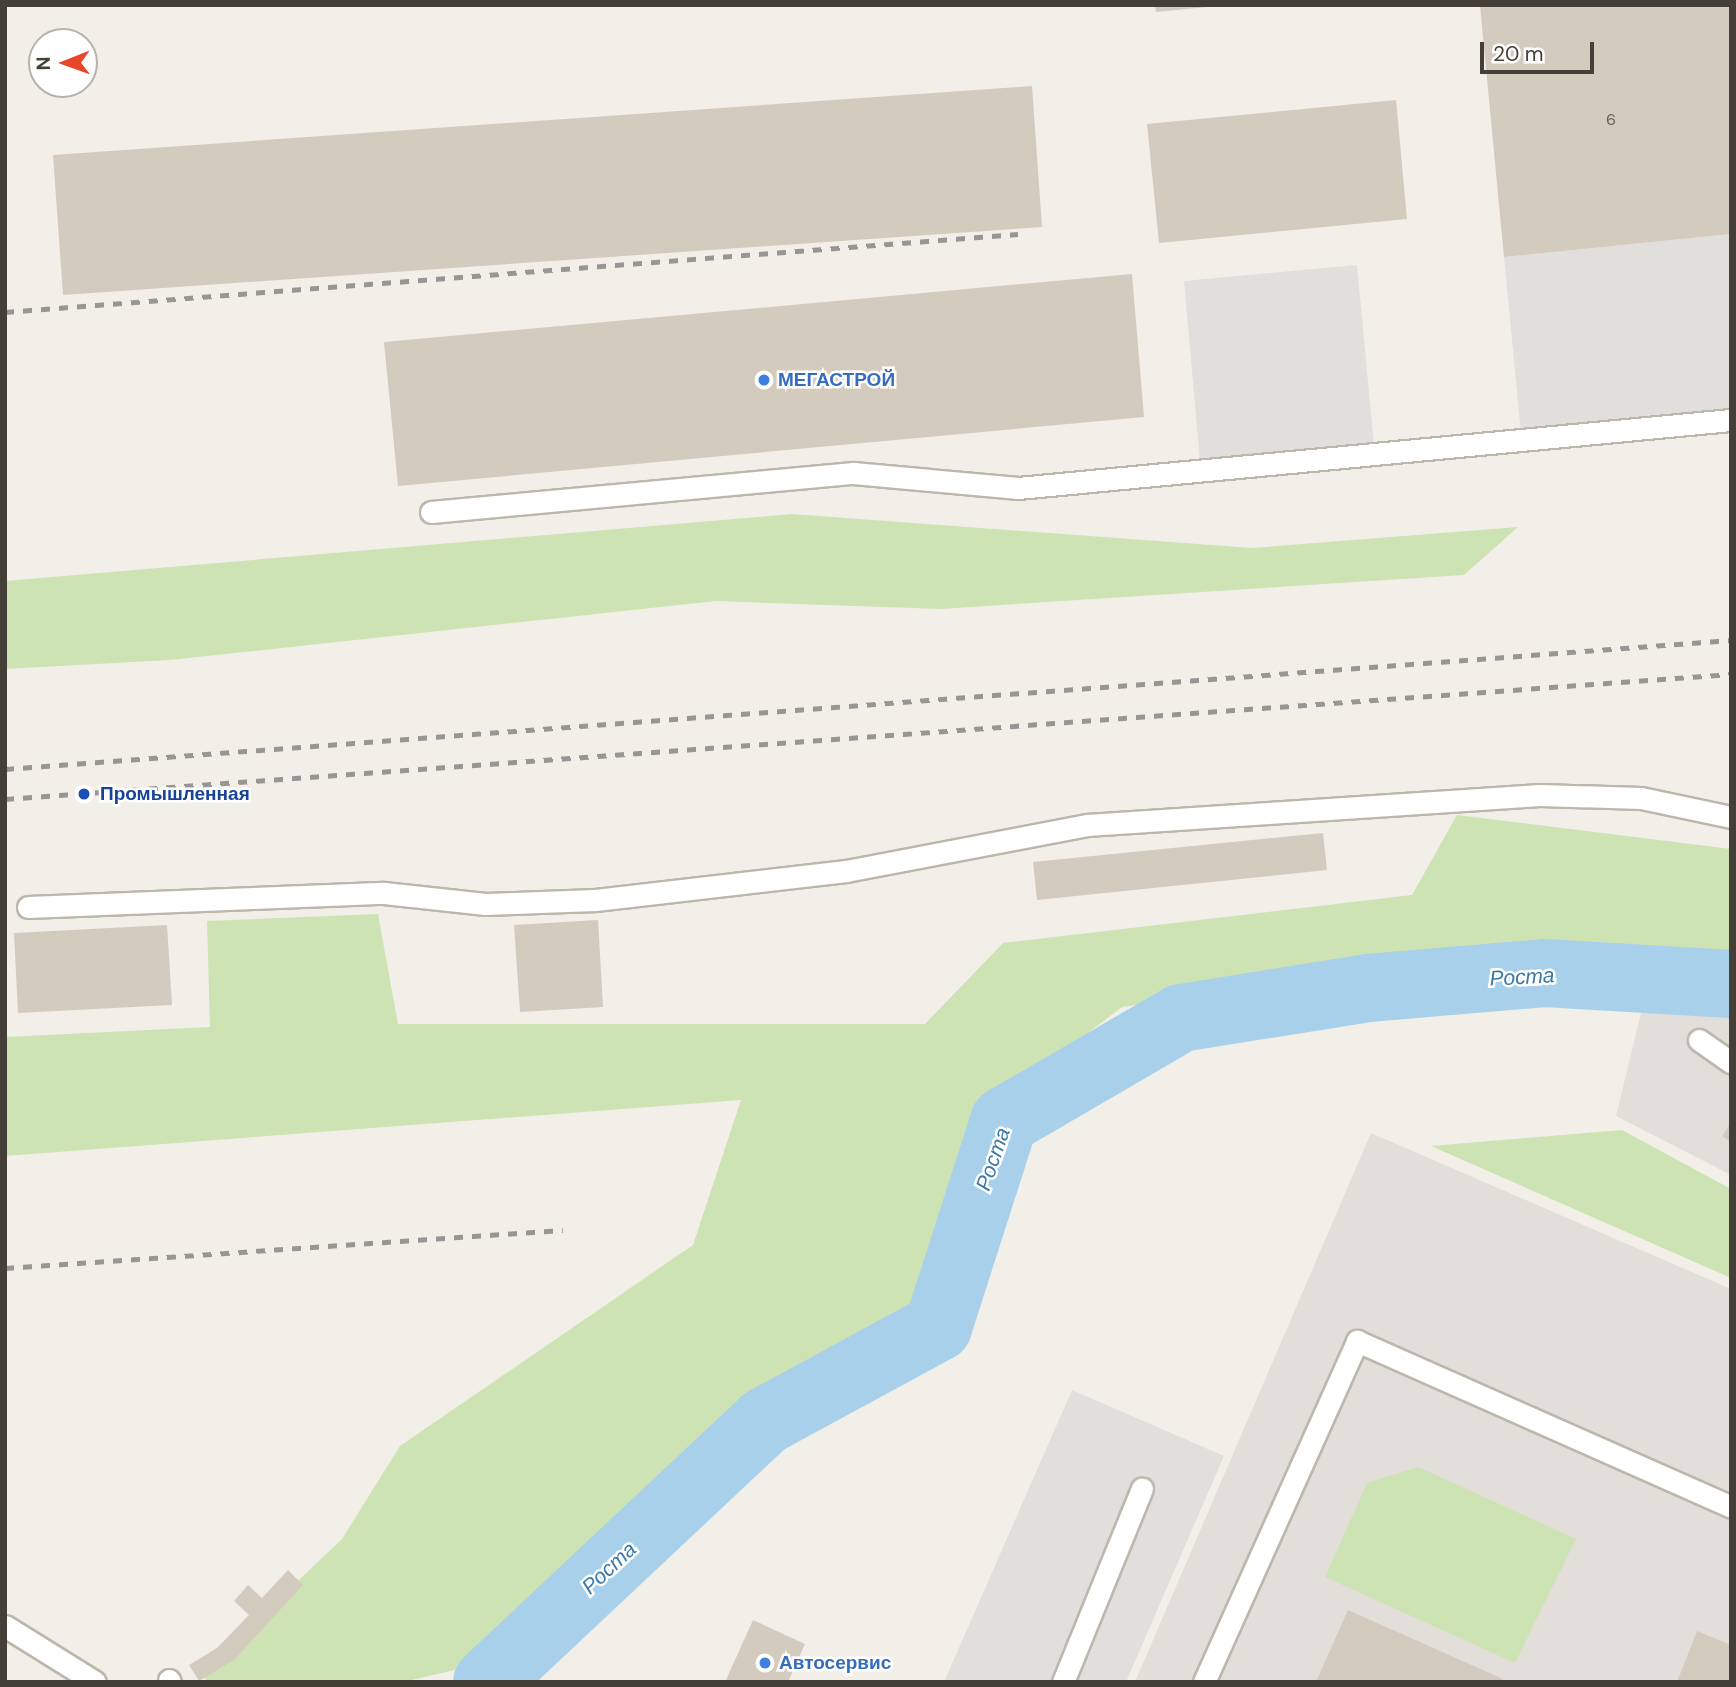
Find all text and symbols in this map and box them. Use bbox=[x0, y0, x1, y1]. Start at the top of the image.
north arrow bbox=[28, 28, 98, 98]
scale bar bbox=[1484, 28, 1598, 72]
text: 20 m bbox=[1493, 40, 1544, 68]
text: N bbox=[31, 56, 56, 70]
house number: 6 bbox=[1606, 110, 1616, 130]
place label: МЕГАСТРОЙ bbox=[778, 369, 895, 391]
marker: МЕГАСТРОЙ bbox=[756, 372, 772, 388]
place label: Промышленная bbox=[100, 783, 250, 805]
marker: Промышленная bbox=[74, 784, 94, 804]
water label: Роста bbox=[1489, 963, 1555, 991]
water label: Роста bbox=[971, 1124, 1015, 1194]
water label: Роста bbox=[577, 1537, 641, 1599]
place label: Автосервис bbox=[779, 1652, 891, 1674]
marker: Автосервис bbox=[757, 1655, 773, 1671]

